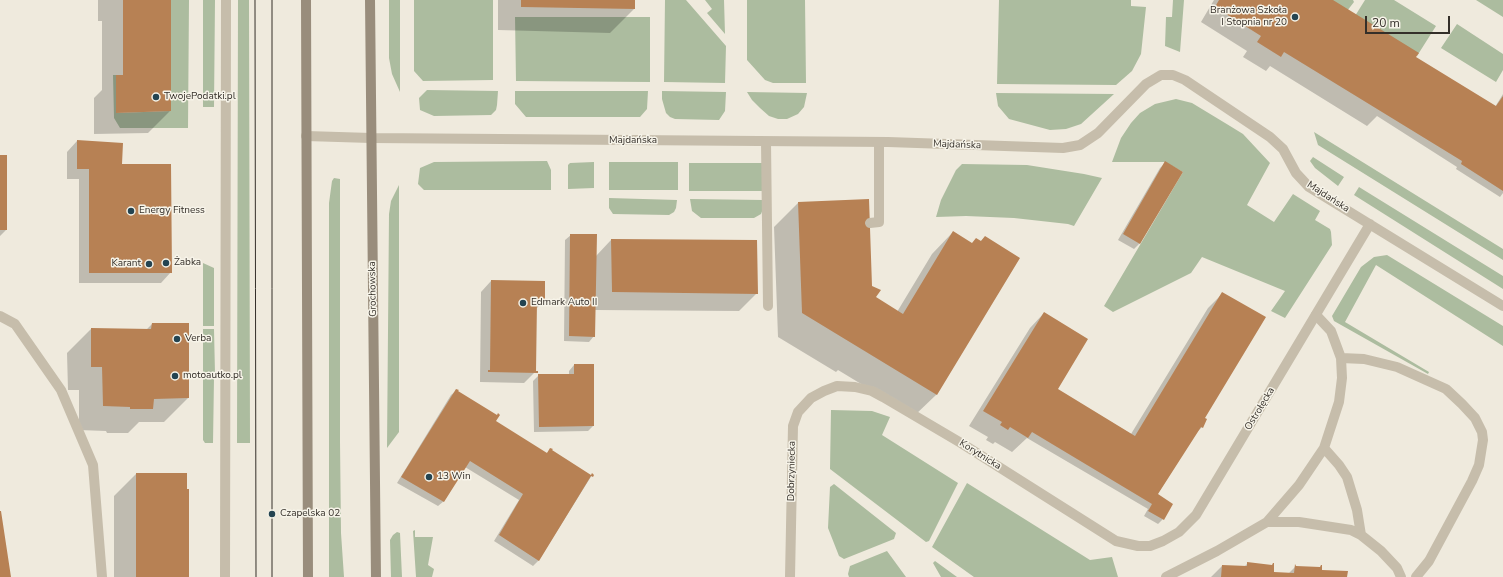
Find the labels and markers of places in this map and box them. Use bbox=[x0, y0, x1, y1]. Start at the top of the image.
place label: Branżowa Szkoła I Stopnia nr 20 bbox=[1210, 5, 1287, 28]
marker: Branżowa Szkoła I Stopnia nr 20 bbox=[1290, 12, 1300, 22]
place label: TwojePodatki.pl bbox=[164, 91, 236, 103]
marker: TwojePodatki.pl bbox=[151, 92, 161, 102]
place label: Energy Fitness bbox=[139, 205, 205, 217]
marker: Energy Fitness bbox=[126, 206, 136, 216]
place label: Żabka bbox=[174, 257, 201, 269]
place label: Karant bbox=[111, 258, 141, 270]
marker: Żabka bbox=[161, 258, 171, 268]
marker: Karant bbox=[144, 259, 154, 269]
place label: Edmark Auto II bbox=[531, 297, 597, 309]
marker: Edmark Auto II bbox=[518, 298, 528, 308]
place label: Verba bbox=[185, 333, 211, 345]
marker: Verba bbox=[172, 334, 182, 344]
place label: motoautko.pl bbox=[183, 370, 242, 382]
marker: motoautko.pl bbox=[170, 371, 180, 381]
place label: 13 Win bbox=[437, 471, 471, 483]
marker: 13 Win bbox=[424, 472, 434, 482]
place label: Czapelska 02 bbox=[280, 508, 340, 520]
marker: Czapelska 02 bbox=[267, 509, 277, 519]

